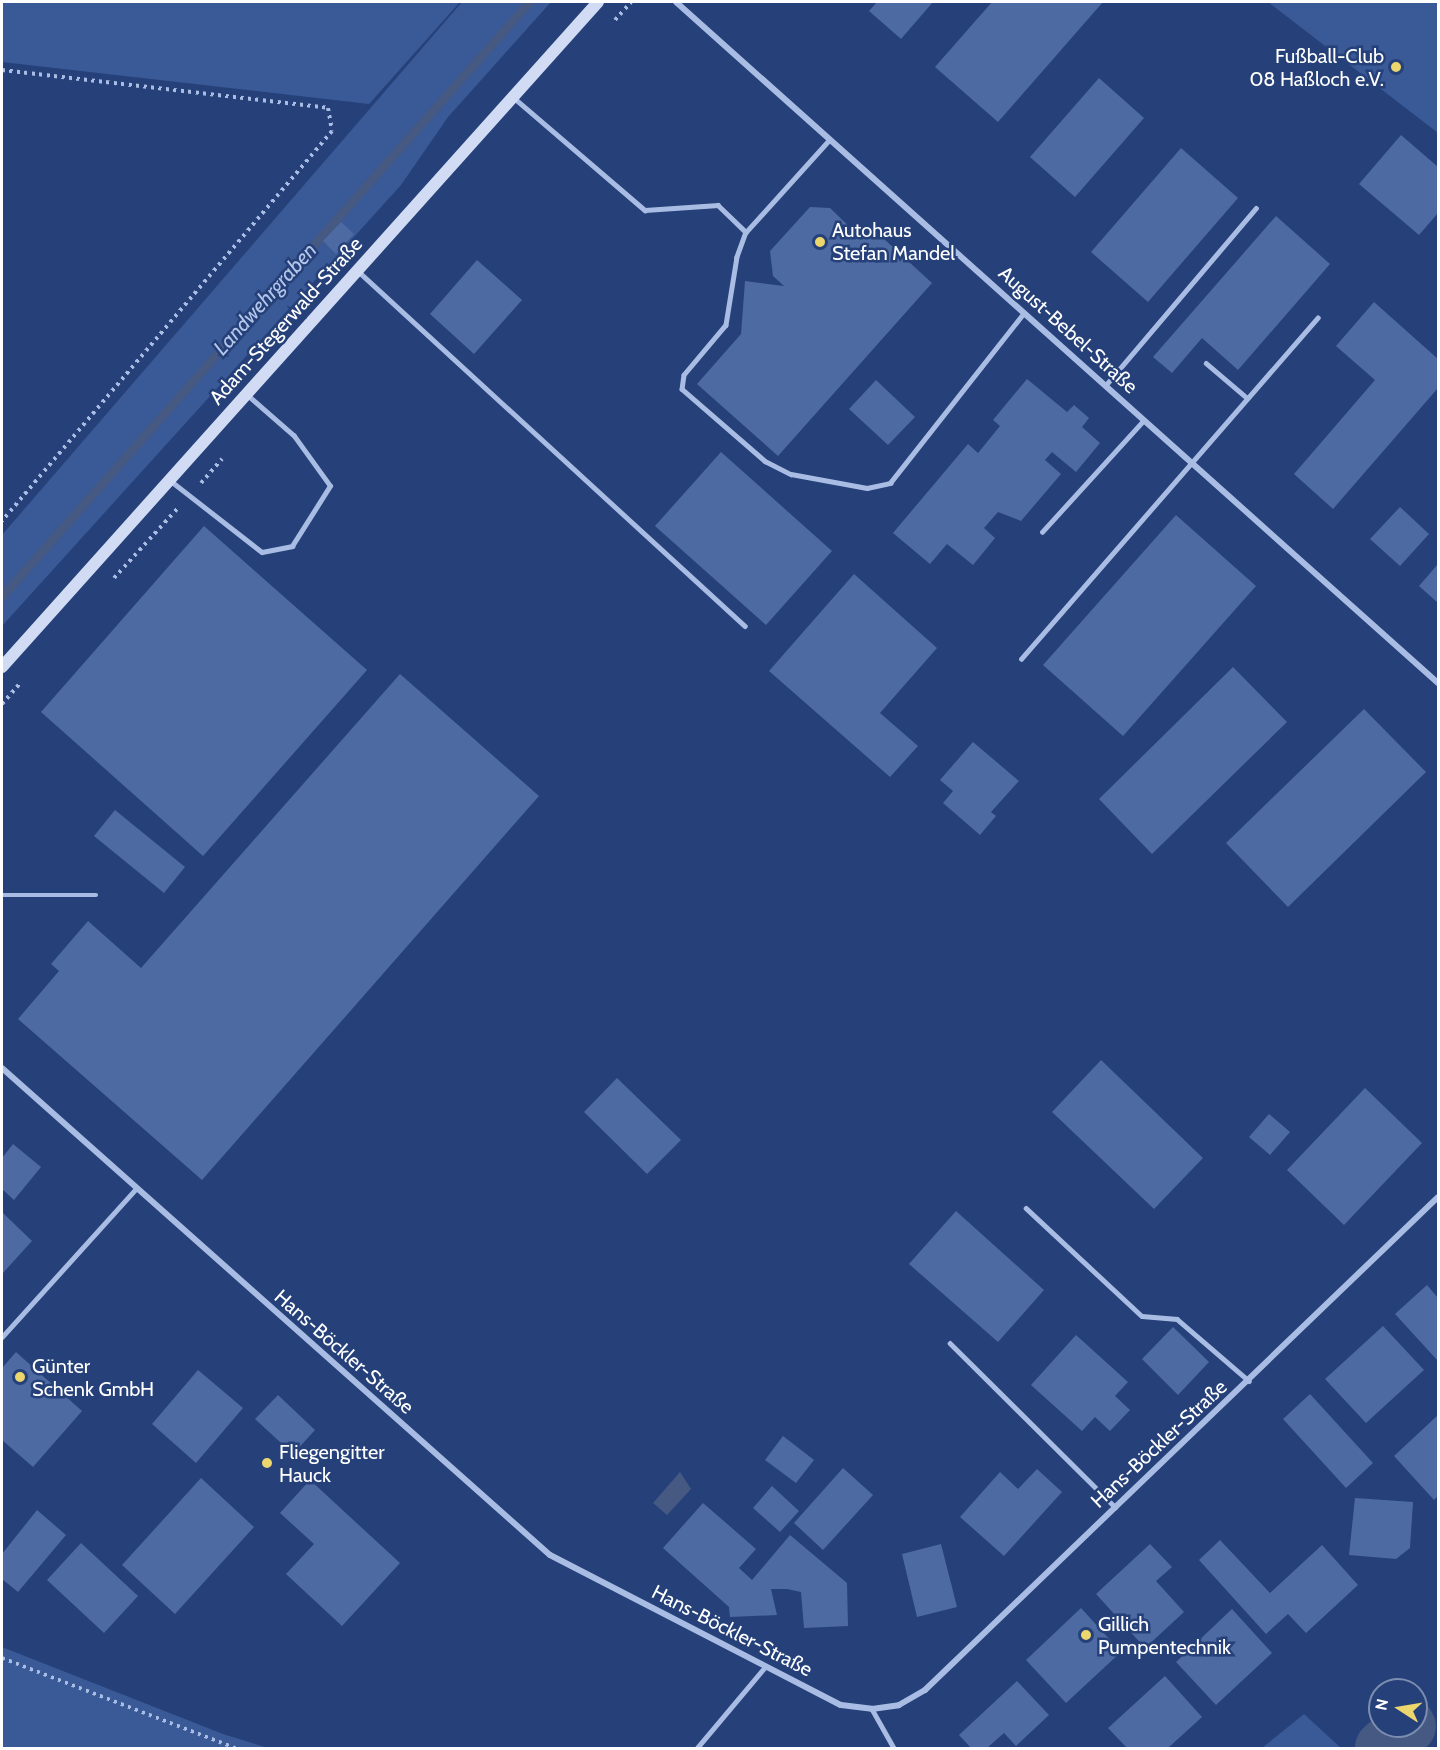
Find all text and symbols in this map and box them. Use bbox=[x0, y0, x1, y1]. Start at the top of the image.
place label: Fußball-Club 08 Haßloch e.V. bbox=[1249, 44, 1384, 91]
marker: Fußball-Club 08 Haßloch e.V. bbox=[1389, 60, 1403, 74]
place label: Autohaus Stefan Mandel bbox=[832, 219, 955, 266]
street label: Adam-Stegerwald-Straße bbox=[205, 232, 367, 410]
marker: Autohaus Stefan Mandel bbox=[813, 235, 827, 249]
water label: Landwehrgraben bbox=[208, 238, 322, 360]
street label: August-Bebel-Straße bbox=[994, 261, 1142, 399]
street label: Hans-Böckler-Straße bbox=[269, 1285, 419, 1419]
place label: Günter Schenk GmbH bbox=[32, 1354, 154, 1401]
marker: Günter Schenk GmbH bbox=[13, 1370, 27, 1384]
street label: Hans-Böckler-Straße bbox=[1086, 1375, 1232, 1513]
place label: Fliegengitter Hauck bbox=[279, 1440, 385, 1487]
marker: Fliegengitter Hauck bbox=[260, 1456, 274, 1470]
street label: Hans-Böckler-Straße bbox=[648, 1580, 816, 1682]
place label: Gillich Pumpentechnik bbox=[1098, 1612, 1231, 1659]
marker: Gillich Pumpentechnik bbox=[1079, 1628, 1093, 1642]
north arrow bbox=[1368, 1678, 1428, 1738]
text: N bbox=[1371, 1697, 1392, 1712]

